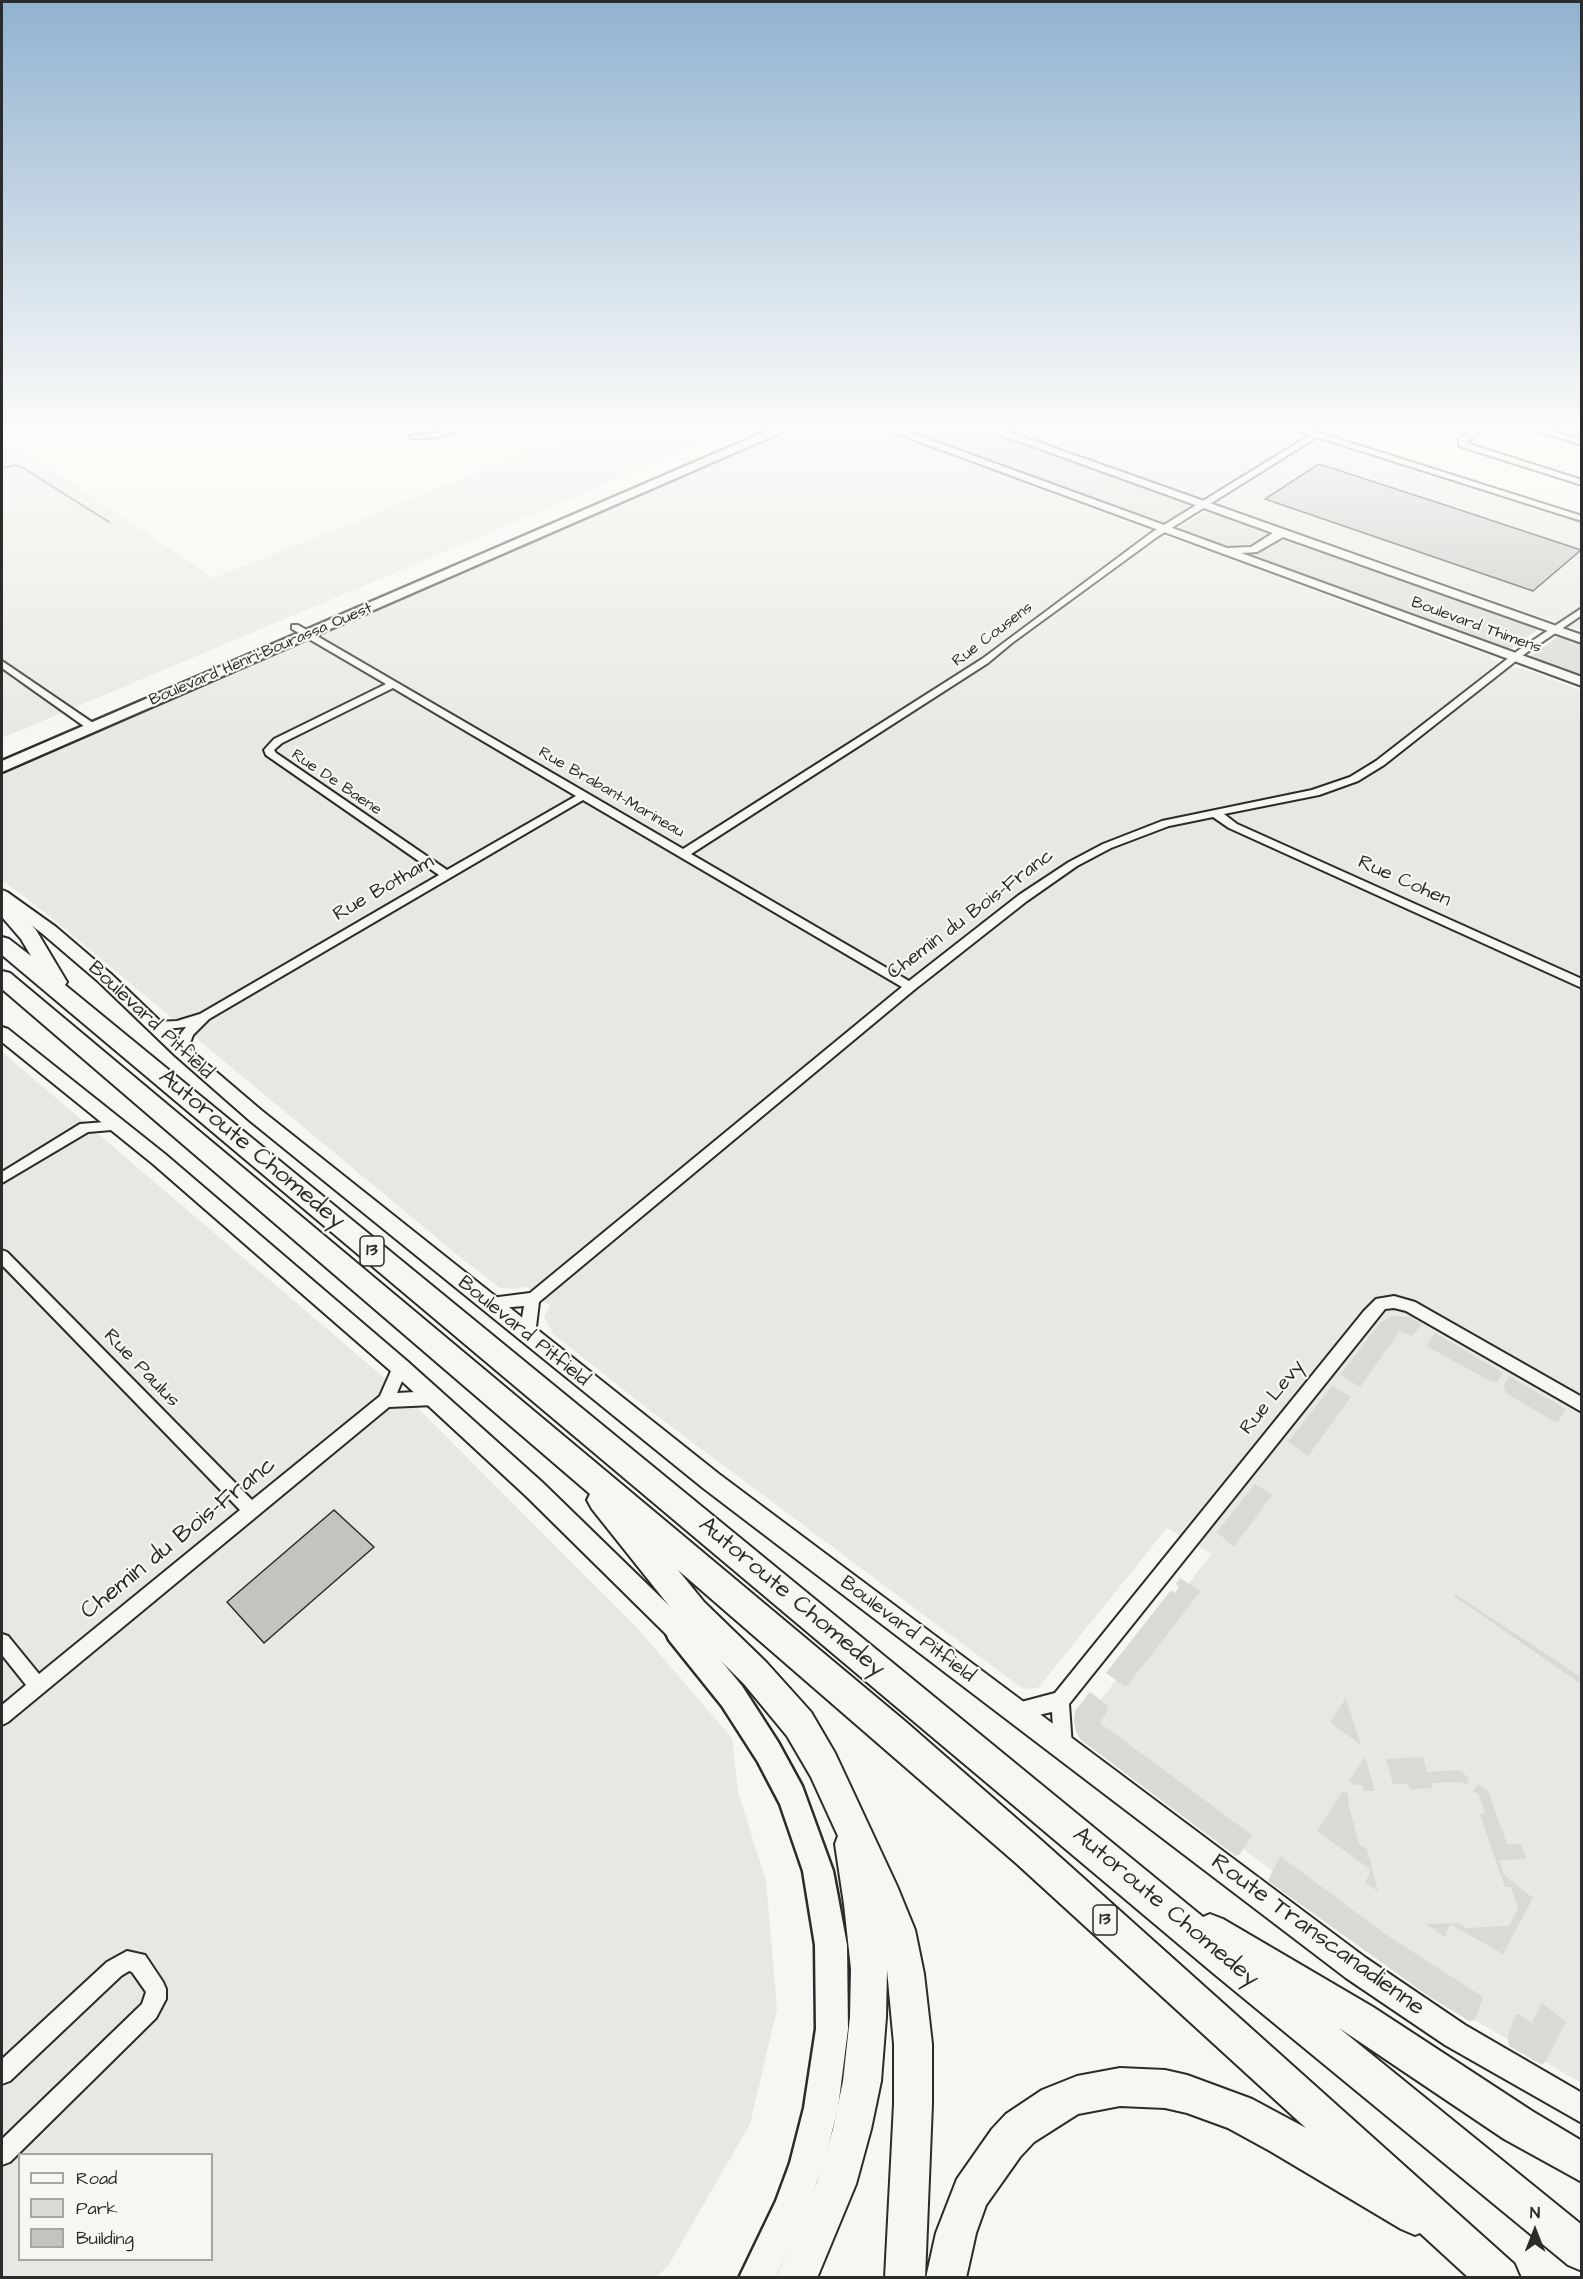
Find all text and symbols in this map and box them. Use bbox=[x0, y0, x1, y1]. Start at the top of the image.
street label: Boulevard Thimens bbox=[1408, 594, 1544, 658]
street label: Boulevard Henri-Bourassa Ouest bbox=[147, 599, 375, 711]
street label: Rue Cousens bbox=[949, 599, 1037, 671]
street label: Rue Brabant-Marineau bbox=[535, 743, 687, 843]
street label: Rue De Baene bbox=[287, 746, 385, 820]
street label: Chemin du Bois-Franc bbox=[883, 845, 1059, 985]
street label: Rue Botham bbox=[329, 850, 439, 928]
street label: Rue Cohen bbox=[1354, 851, 1454, 913]
street label: Boulevard Pitfield bbox=[82, 957, 218, 1085]
street label: Autoroute Chomedey bbox=[152, 1064, 350, 1236]
road number: 13 bbox=[360, 1236, 384, 1266]
street label: Boulevard Pitfield bbox=[452, 1272, 594, 1392]
street label: Rue Paulus bbox=[98, 1325, 184, 1413]
street label: Rue Levy bbox=[1236, 1356, 1310, 1440]
street label: Chemin du Bois-Franc bbox=[76, 1451, 282, 1627]
street label: Autoroute Chomedey bbox=[692, 1512, 890, 1684]
street label: Boulevard Pitfield bbox=[835, 1572, 979, 1688]
street label: Autoroute Chomedey bbox=[1066, 1822, 1264, 1994]
street label: Route Transcanadienne bbox=[1205, 1849, 1429, 2023]
road number: 13 bbox=[1093, 1905, 1117, 1935]
legend bbox=[18, 2153, 213, 2261]
text: Road bbox=[76, 2166, 117, 2191]
text: Park bbox=[76, 2196, 118, 2221]
north arrow bbox=[1505, 2201, 1565, 2261]
text: N bbox=[1530, 2202, 1540, 2224]
text: Building bbox=[76, 2226, 134, 2251]

